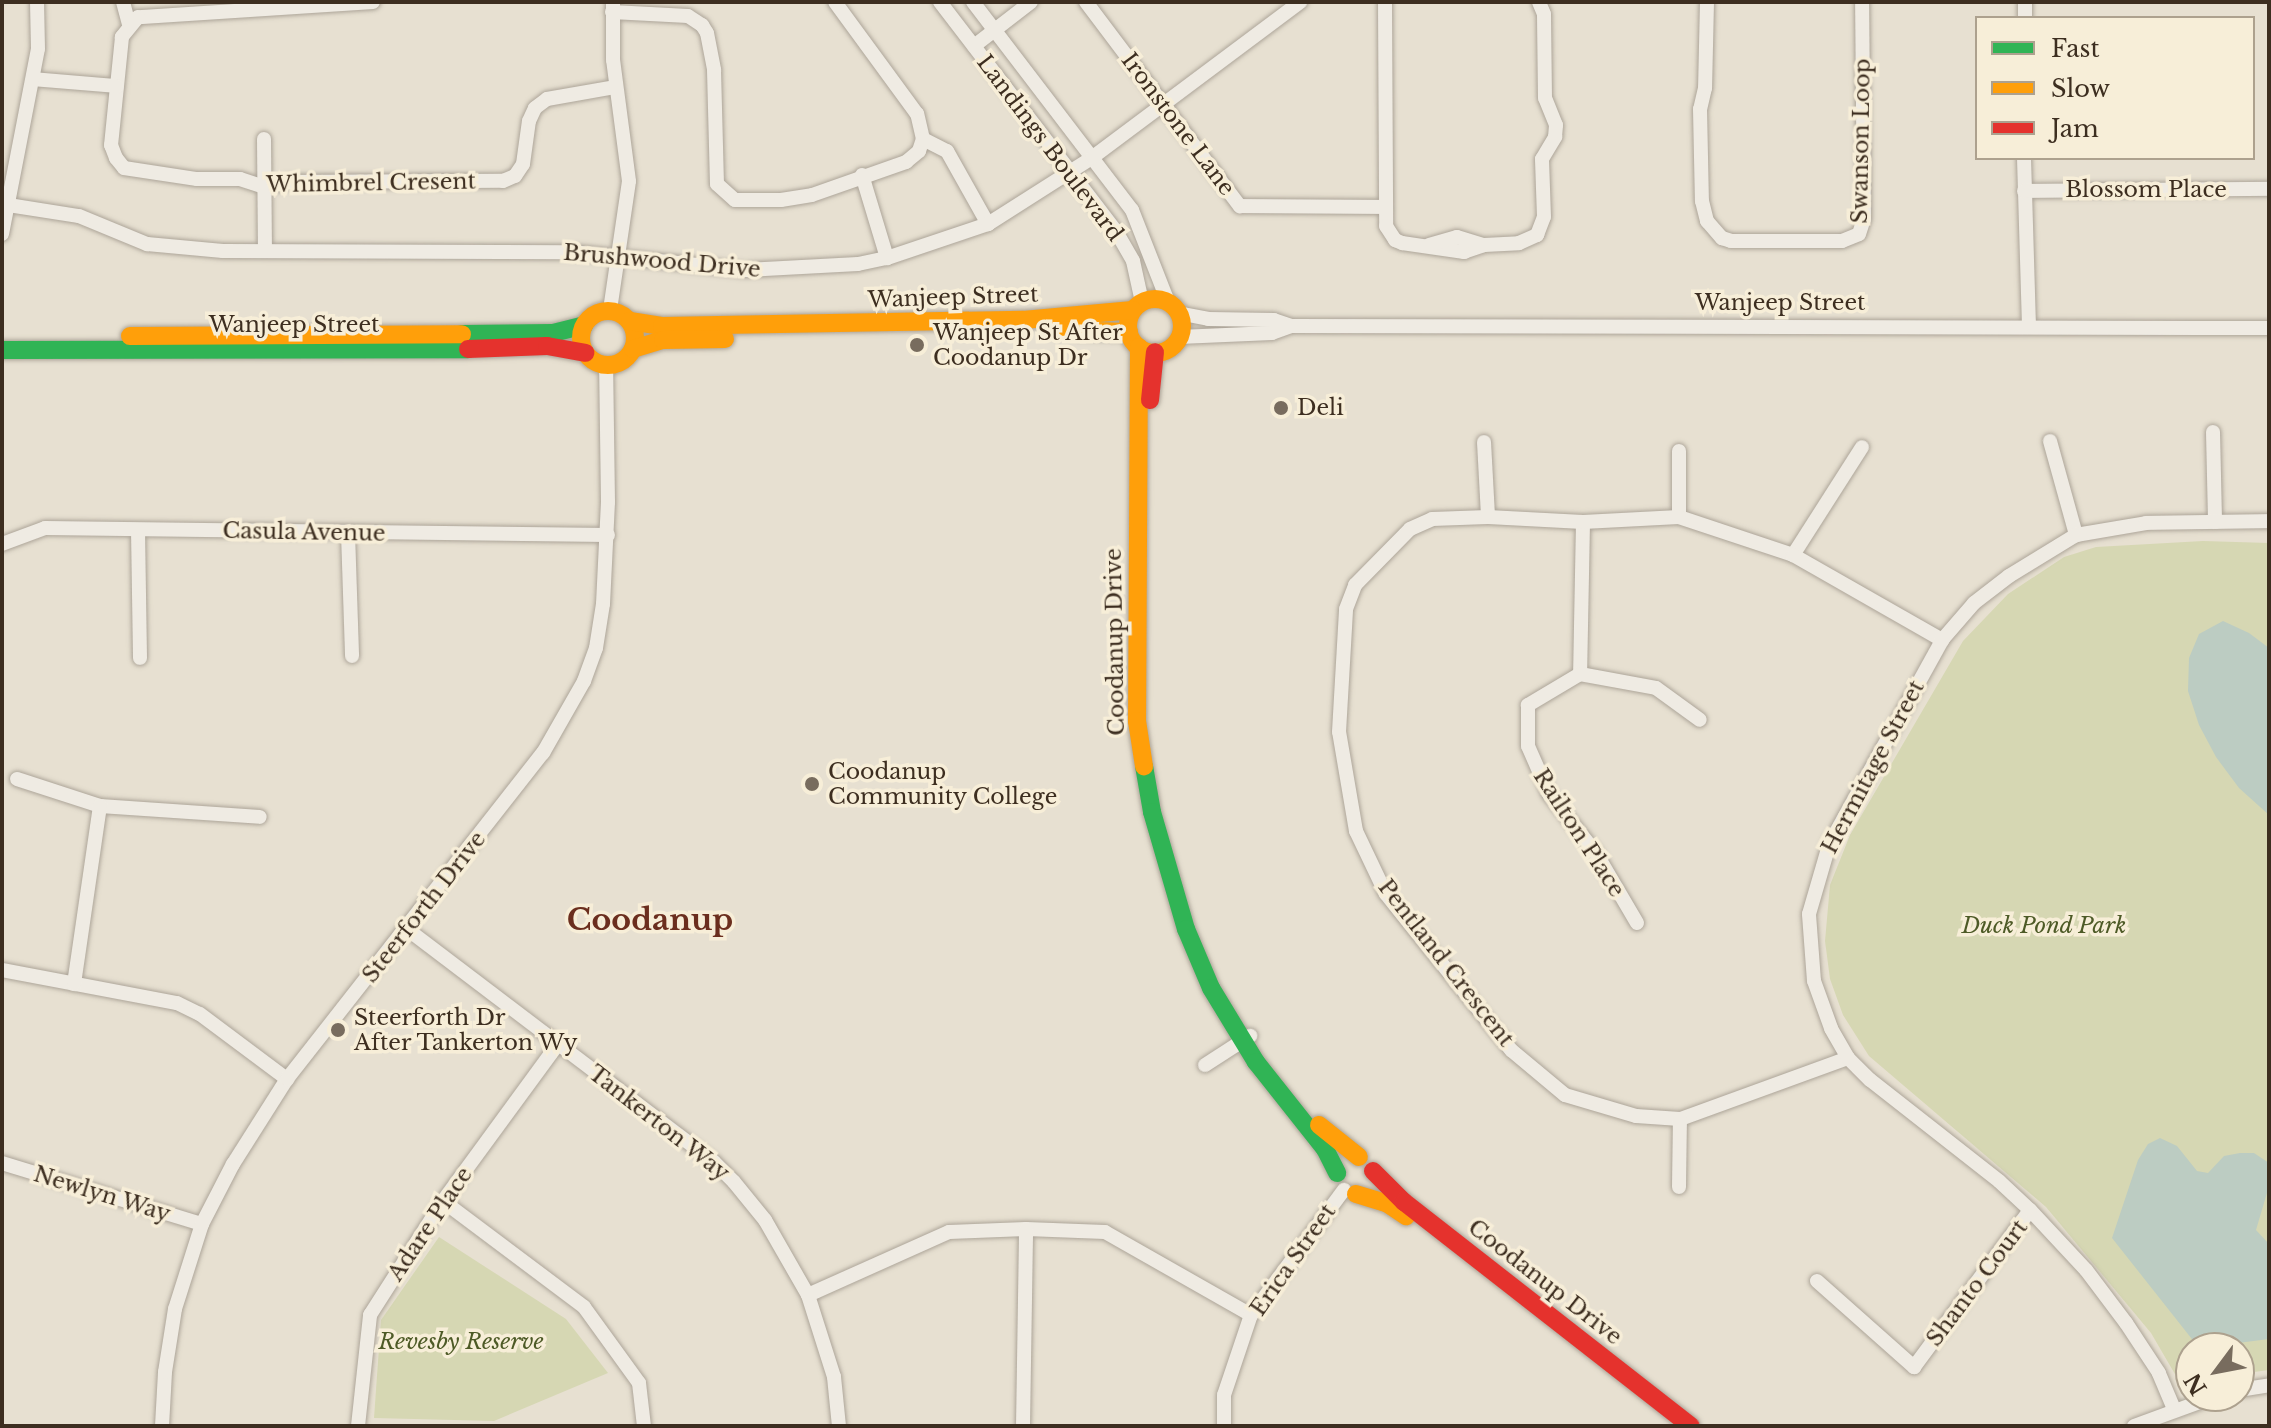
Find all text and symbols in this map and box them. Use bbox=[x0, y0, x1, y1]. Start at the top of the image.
legend bbox=[1975, 16, 2255, 160]
text: Fast bbox=[2051, 34, 2099, 63]
street label: Ironstone Lane bbox=[1116, 48, 1240, 200]
street label: Landings Boulevard bbox=[971, 50, 1129, 246]
street label: Swanson Loop bbox=[1846, 58, 1876, 224]
text: Slow bbox=[2051, 74, 2110, 103]
text: Jam bbox=[2051, 114, 2099, 143]
street label: Whimbrel Cresent bbox=[266, 168, 476, 198]
street label: Blossom Place bbox=[2065, 177, 2227, 203]
street label: Brushwood Drive bbox=[562, 239, 762, 283]
street label: Wanjeep Street bbox=[867, 281, 1039, 313]
street label: Wanjeep Street bbox=[1695, 290, 1865, 316]
street label: Wanjeep Street bbox=[209, 312, 379, 338]
place label: Wanjeep St After Coodanup Dr bbox=[933, 319, 1124, 370]
marker: Wanjeep St After Coodanup Dr bbox=[908, 336, 926, 354]
place label: Deli bbox=[1297, 395, 1344, 421]
marker: Deli bbox=[1272, 399, 1290, 417]
street label: Casula Avenue bbox=[222, 517, 386, 547]
street label: Coodanup Drive bbox=[1100, 548, 1130, 736]
street label: Hermitage Street bbox=[1816, 676, 1930, 858]
place label: Coodanup Community College bbox=[828, 758, 1058, 810]
street label: Railton Place bbox=[1528, 764, 1630, 902]
marker: Coodanup Community College bbox=[803, 775, 821, 793]
street label: Steerforth Drive bbox=[357, 826, 491, 988]
street label: Pentland Crescent bbox=[1373, 874, 1519, 1052]
district label: Coodanup bbox=[567, 902, 733, 938]
park label: Duck Pond Park bbox=[1961, 913, 2127, 939]
place label: Steerforth Dr After Tankerton Wy bbox=[354, 1004, 580, 1056]
marker: Steerforth Dr After Tankerton Wy bbox=[329, 1021, 347, 1039]
street label: Tankerton Way bbox=[583, 1060, 735, 1186]
street label: Newlyn Way bbox=[30, 1161, 174, 1227]
street label: Adare Place bbox=[382, 1162, 478, 1286]
street label: Erica Street bbox=[1245, 1199, 1341, 1321]
street label: Coodanup Drive bbox=[1463, 1214, 1627, 1350]
street label: Shanto Court bbox=[1921, 1215, 2033, 1351]
park label: Revesby Reserve bbox=[379, 1329, 543, 1355]
north arrow bbox=[2175, 1332, 2255, 1412]
text: N bbox=[2179, 1368, 2213, 1400]

